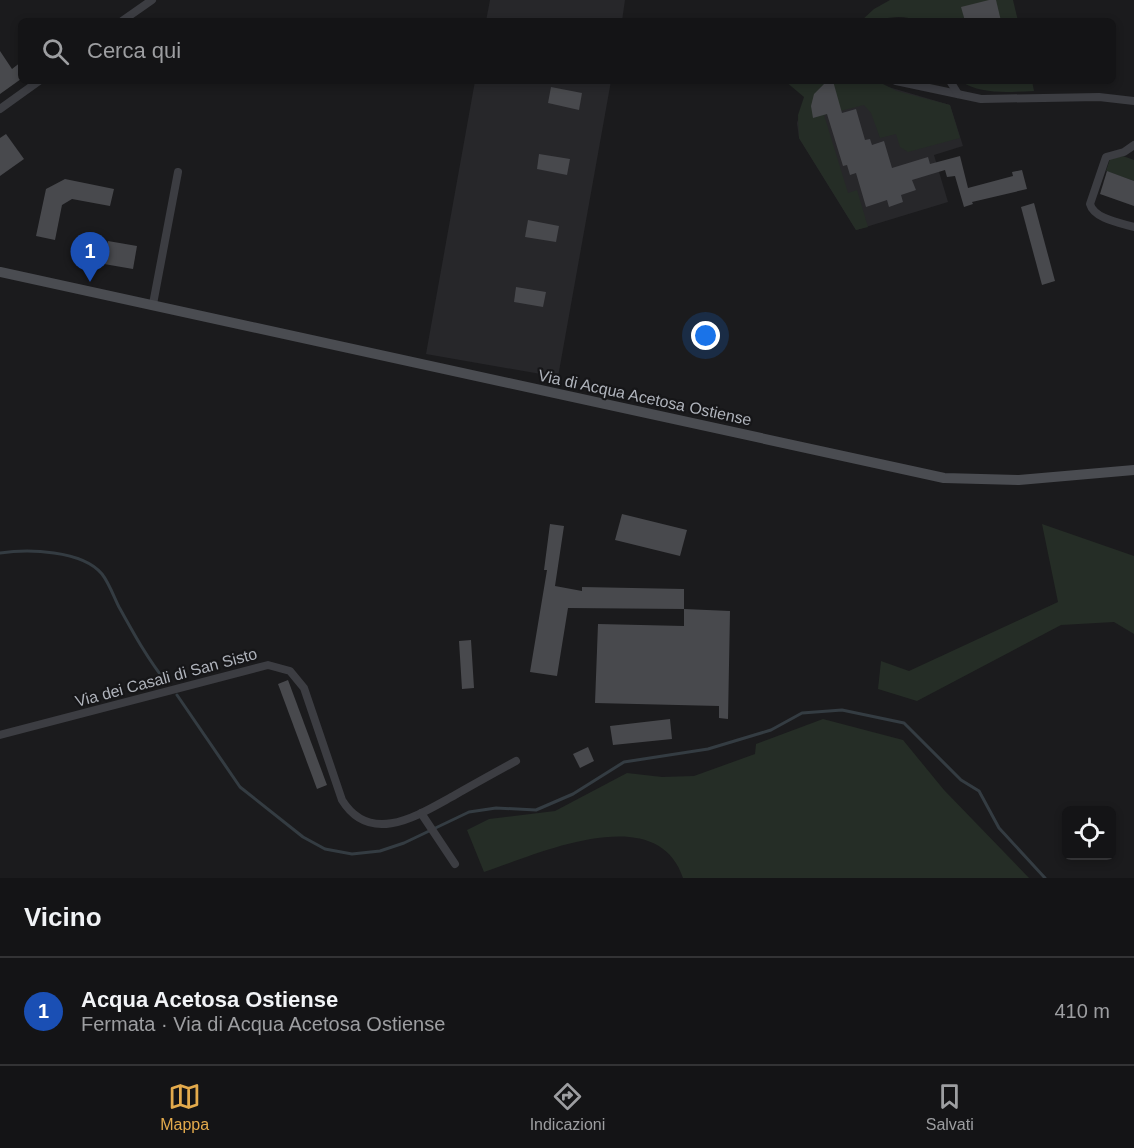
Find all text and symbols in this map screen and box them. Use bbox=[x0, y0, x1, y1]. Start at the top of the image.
search box bbox=[18, 18, 1116, 84]
icon: search bbox=[39, 35, 72, 68]
text: Cerca qui bbox=[87, 38, 181, 63]
pin: 1 bbox=[70, 232, 110, 282]
your location bbox=[691, 321, 720, 350]
street label: Via di Acqua Acetosa Ostiense bbox=[537, 367, 753, 428]
street label: Via dei Casali di San Sisto bbox=[73, 645, 259, 710]
map controls bbox=[1062, 806, 1116, 860]
button: locate bbox=[1062, 806, 1116, 860]
text: Vicino bbox=[24, 902, 102, 932]
text: Acqua Acetosa Ostiense bbox=[81, 987, 338, 1012]
text: 1 bbox=[38, 1000, 49, 1022]
text: 410 m bbox=[1054, 1000, 1110, 1022]
text: Fermata · Via di Acqua Acetosa Ostiense bbox=[81, 1013, 445, 1035]
tab: Mappa bbox=[160, 1080, 209, 1134]
tab: Indicazioni bbox=[530, 1080, 605, 1134]
tab: Salvati bbox=[926, 1080, 974, 1134]

